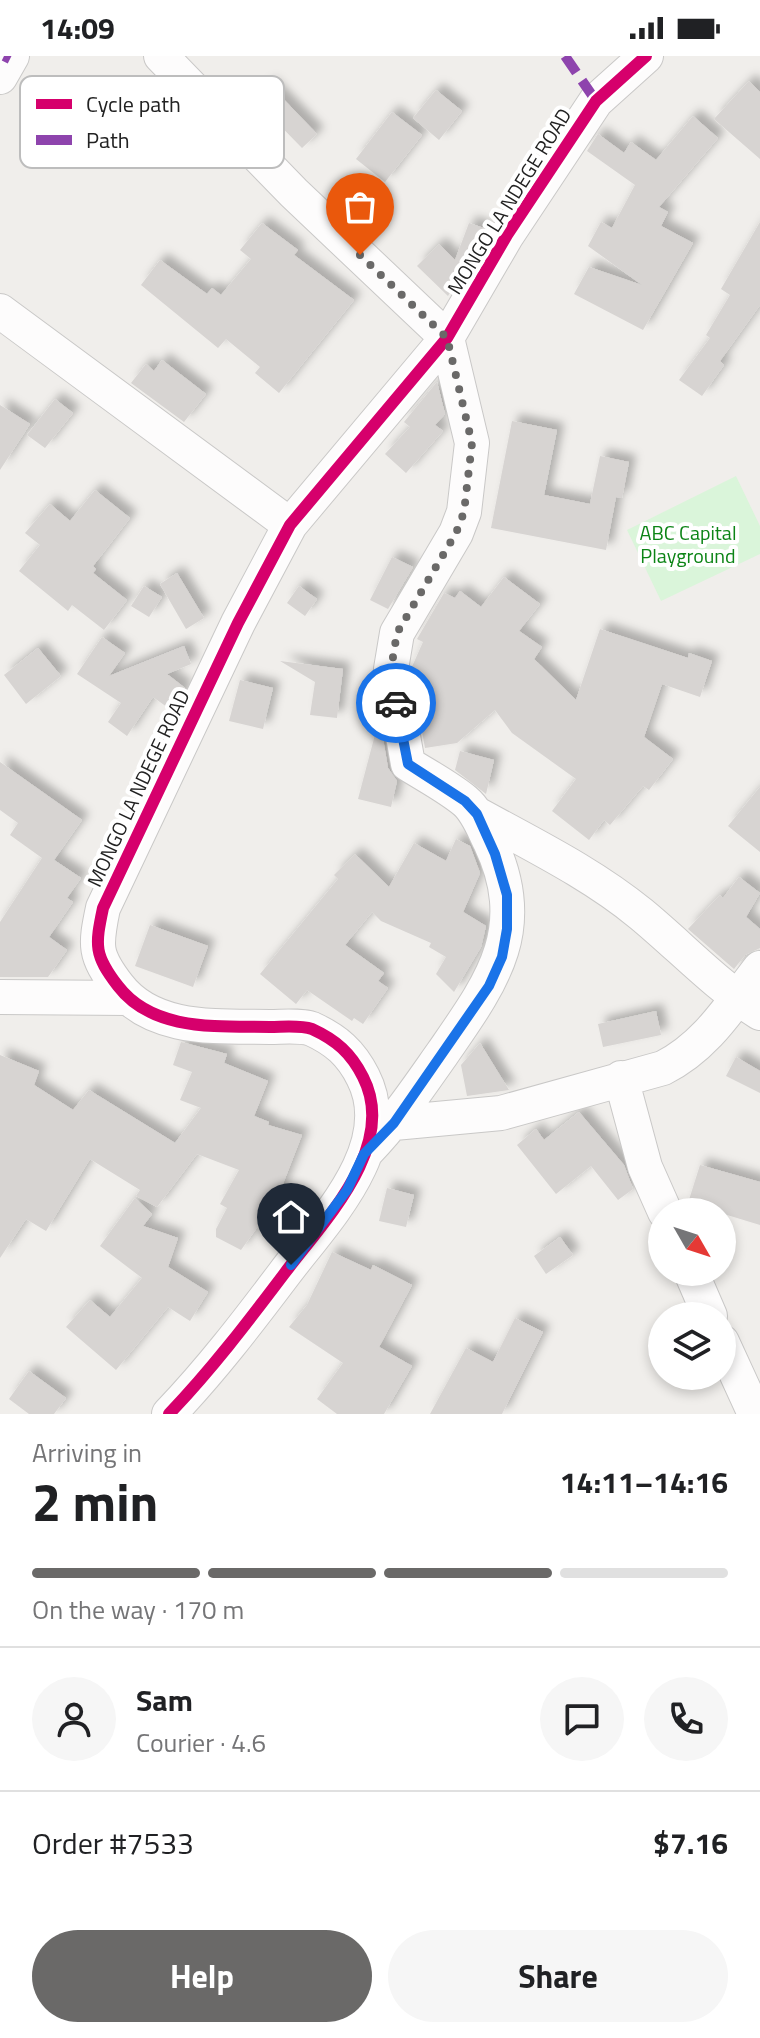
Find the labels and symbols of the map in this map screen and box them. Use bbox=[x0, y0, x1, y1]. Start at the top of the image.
legend bbox=[20, 76, 284, 168]
text: Cycle path bbox=[86, 87, 181, 121]
street label: MONGO LA NDEGE ROAD bbox=[439, 102, 579, 300]
text: Path bbox=[86, 123, 130, 157]
pin bbox=[326, 173, 394, 255]
park label: ABC Capital Playground bbox=[640, 517, 737, 571]
courier bbox=[356, 663, 436, 743]
street label: MONGO LA NDEGE ROAD bbox=[79, 684, 197, 892]
pin bbox=[257, 1183, 325, 1265]
north arrow bbox=[648, 1198, 736, 1286]

